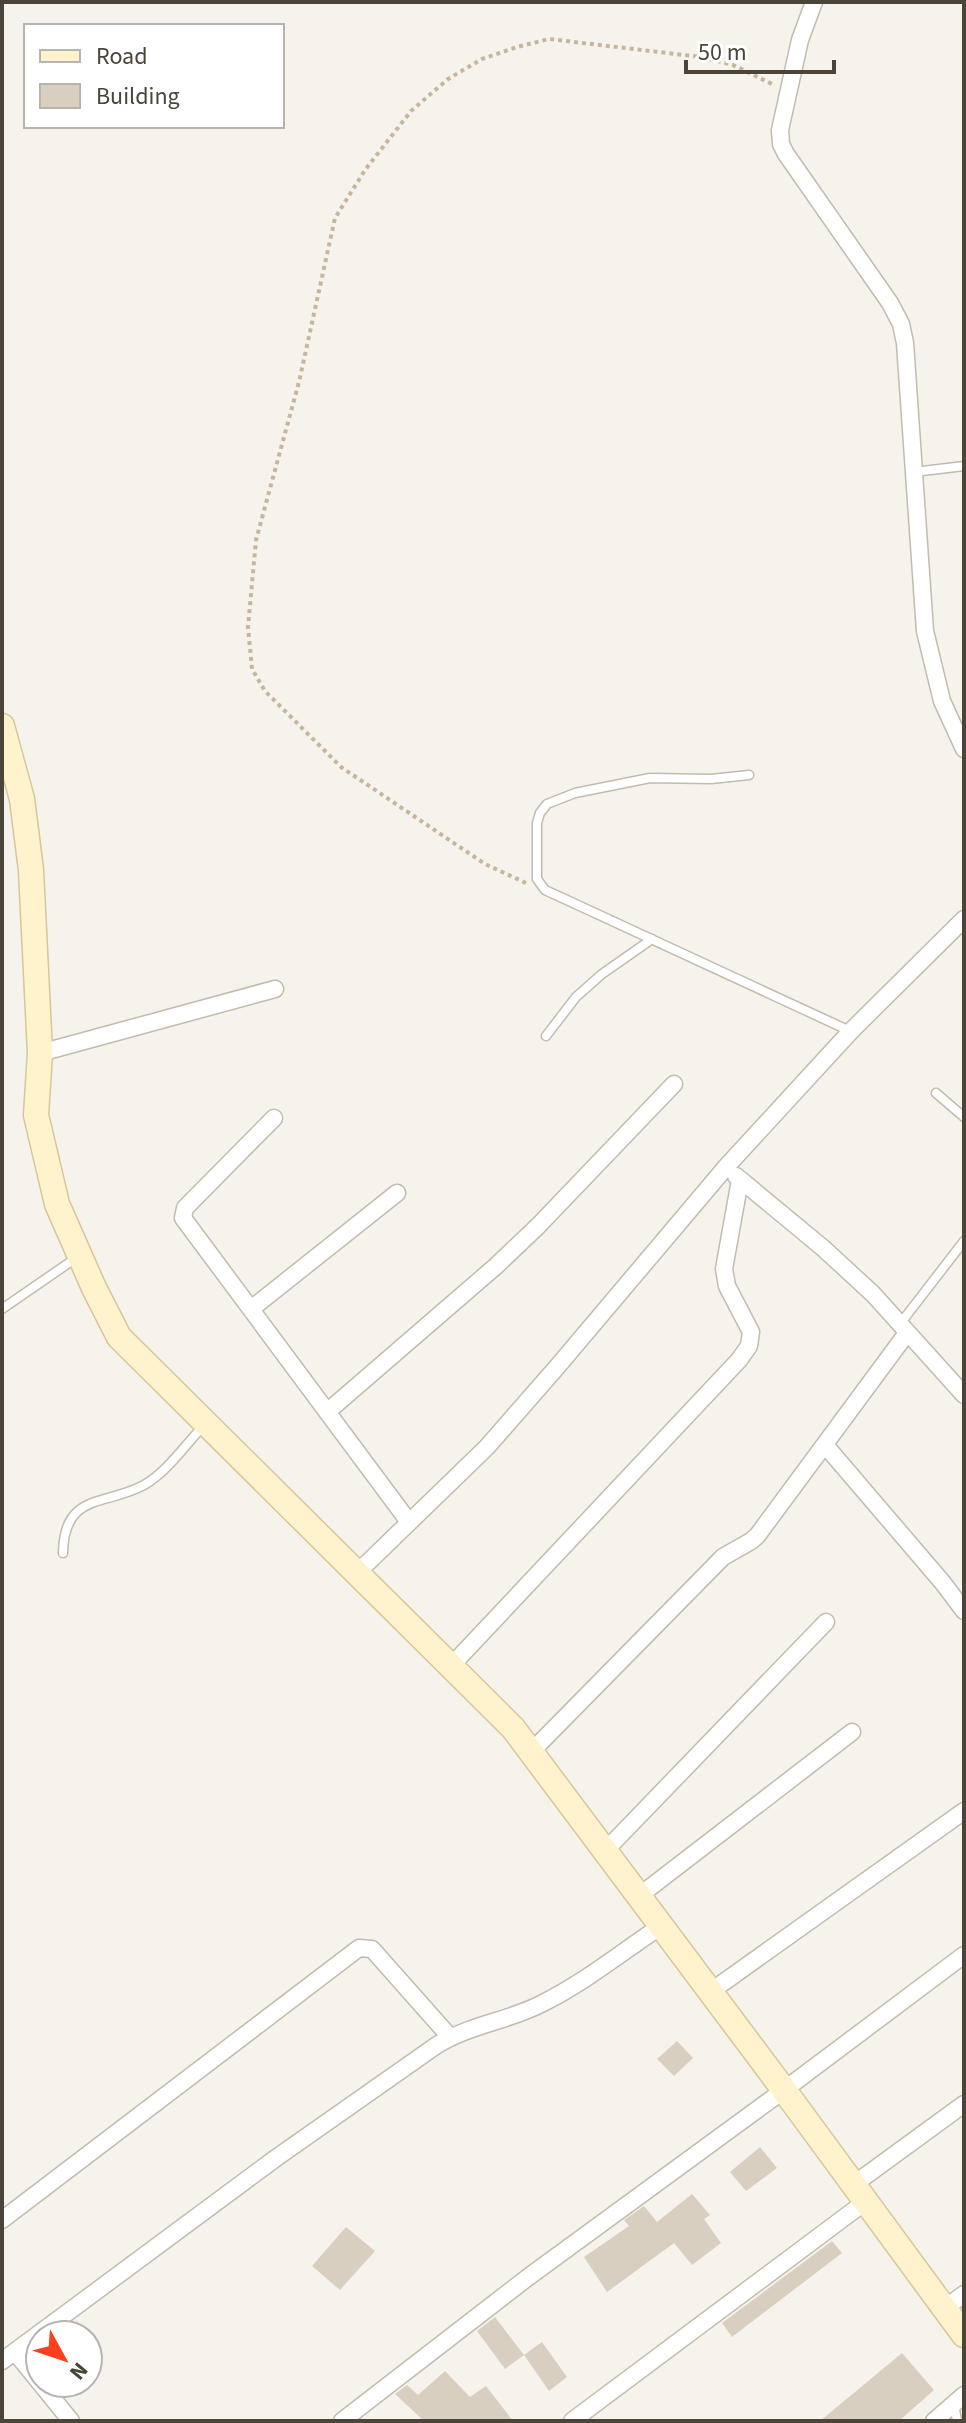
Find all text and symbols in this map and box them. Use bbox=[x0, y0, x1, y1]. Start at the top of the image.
legend bbox=[24, 24, 284, 128]
scale bar bbox=[686, 24, 834, 74]
text: 50 m bbox=[698, 35, 747, 70]
text: Road bbox=[96, 39, 148, 74]
text: Building bbox=[96, 79, 180, 114]
north arrow bbox=[24, 2319, 104, 2399]
text: N bbox=[62, 2355, 96, 2387]

